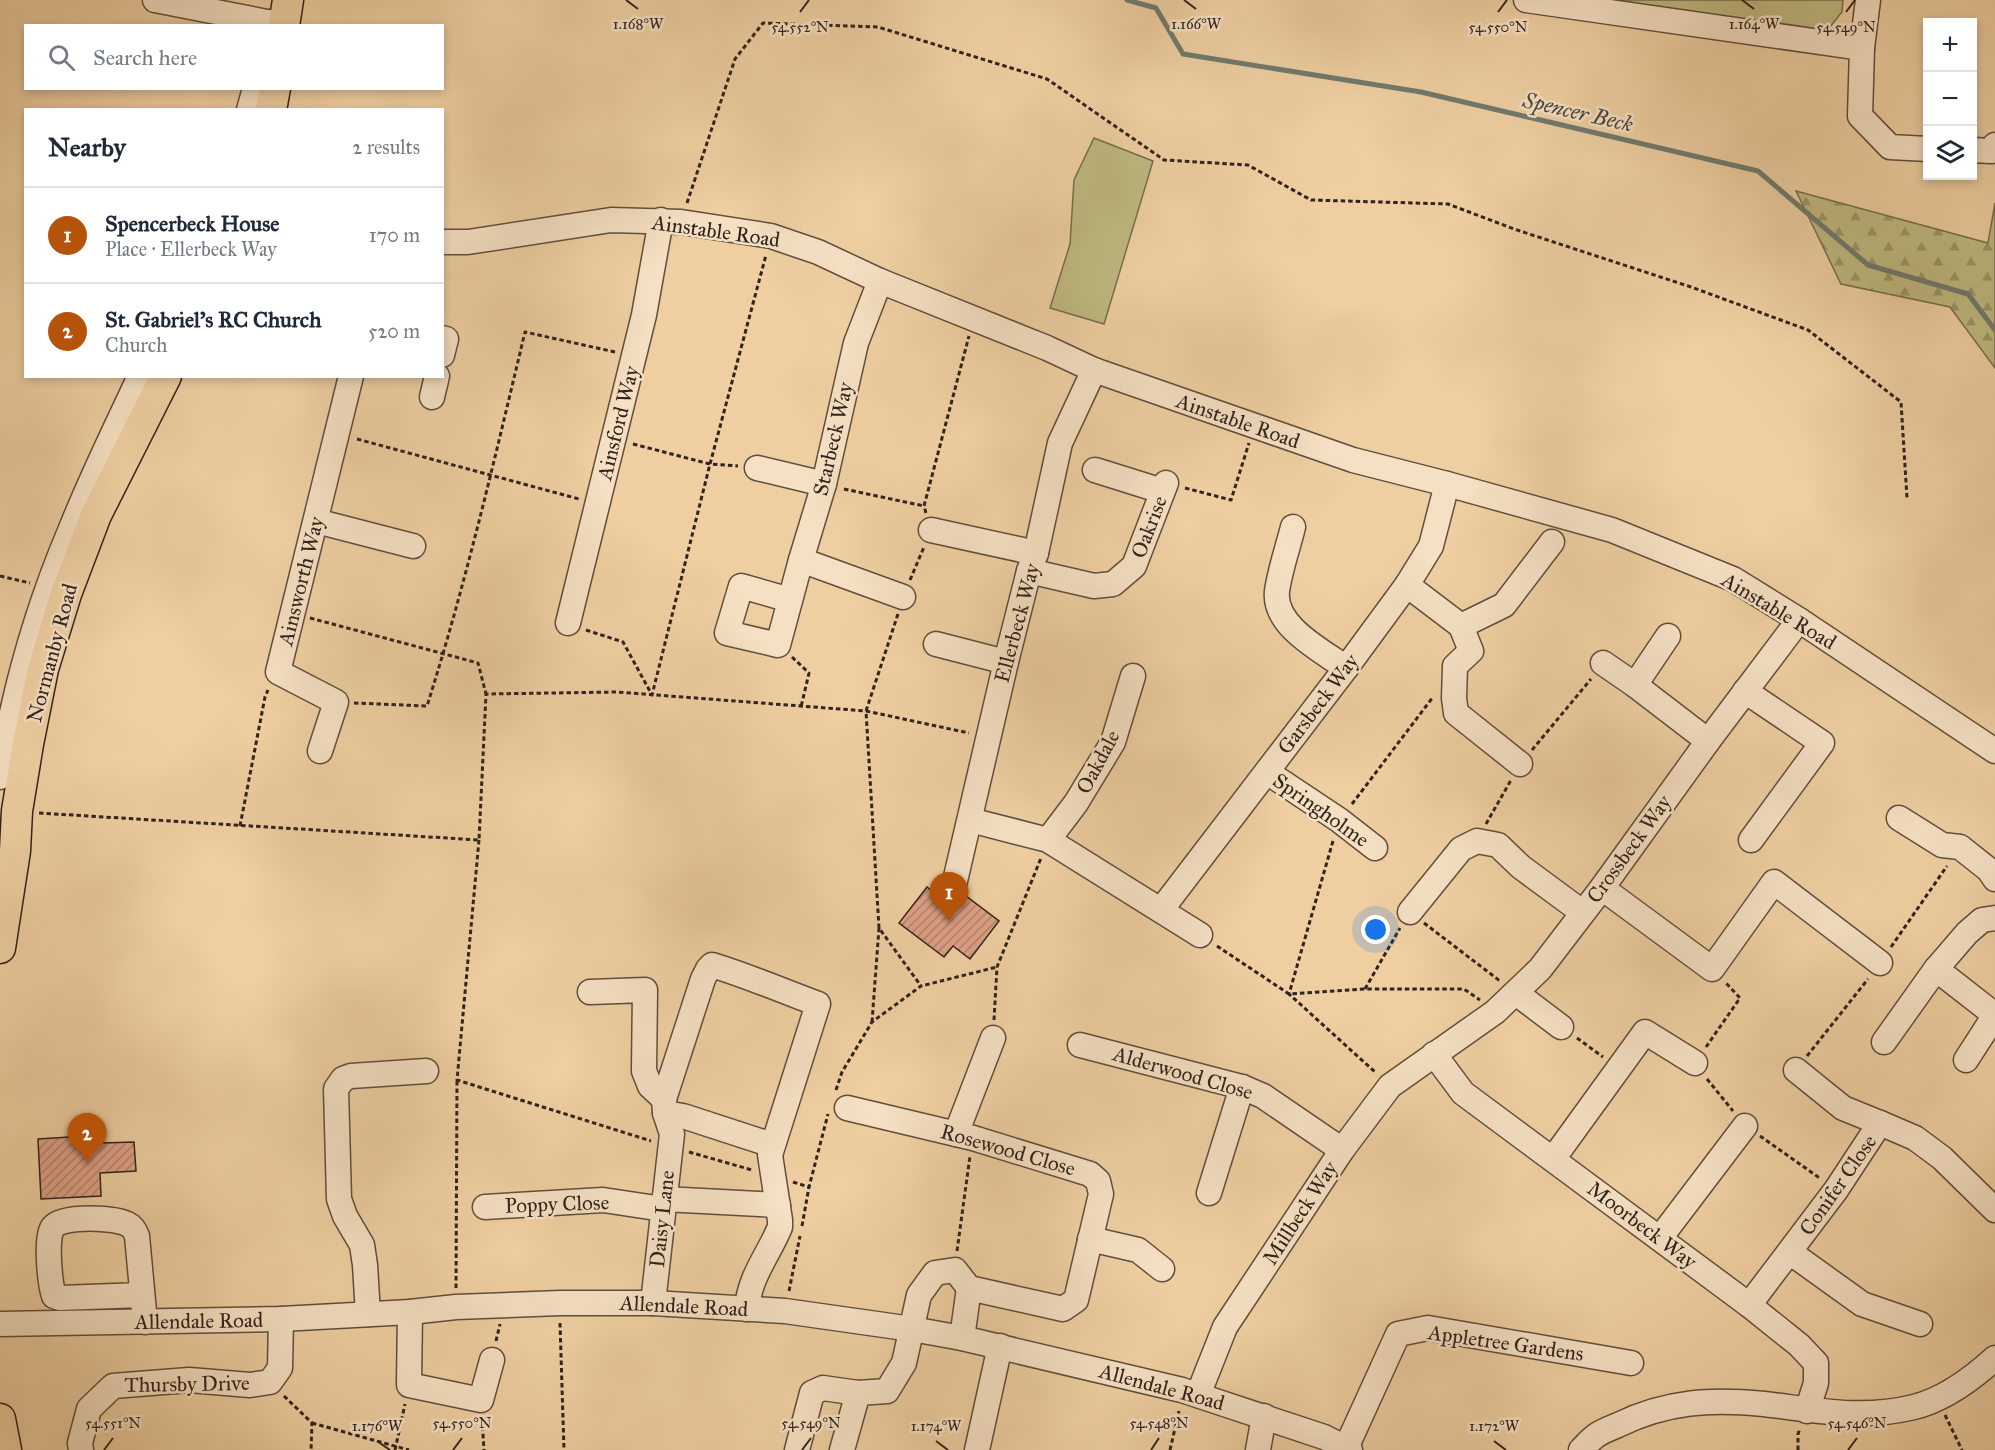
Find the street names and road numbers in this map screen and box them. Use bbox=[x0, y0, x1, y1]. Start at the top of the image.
street label: Ainstable Road bbox=[649, 209, 782, 253]
street label: Ainsford Way bbox=[591, 362, 645, 484]
street label: Starbeck Way bbox=[807, 379, 859, 498]
street label: Ainstable Road bbox=[1172, 387, 1304, 454]
street label: Oakrise bbox=[1125, 492, 1173, 562]
street label: Ainsworth Way bbox=[272, 513, 330, 649]
street label: Ellerbeck Way bbox=[989, 559, 1046, 685]
street label: Ainstable Road bbox=[1716, 566, 1841, 656]
street label: Normanby Road bbox=[21, 580, 83, 725]
street label: Garsbeck Way bbox=[1272, 648, 1365, 759]
street label: Oakdale bbox=[1070, 726, 1126, 798]
street label: Springholme bbox=[1268, 767, 1374, 853]
street label: Crossbeck Way bbox=[1581, 789, 1678, 908]
street label: Alderwood Close bbox=[1109, 1040, 1256, 1105]
street label: Rosewood Close bbox=[938, 1118, 1079, 1182]
street label: Conifer Close bbox=[1794, 1129, 1882, 1240]
street label: Millbeck Way bbox=[1257, 1155, 1344, 1270]
street label: Daisy Lane bbox=[644, 1169, 680, 1269]
street label: Moorbeck Way bbox=[1582, 1175, 1703, 1275]
street label: Poppy Close bbox=[504, 1189, 610, 1219]
street label: Allendale Road bbox=[618, 1290, 749, 1322]
street label: Allendale Road bbox=[133, 1307, 264, 1335]
street label: Appletree Gardens bbox=[1426, 1319, 1585, 1367]
street label: Allendale Road bbox=[1096, 1358, 1228, 1416]
street label: Thursby Drive bbox=[124, 1370, 250, 1398]

